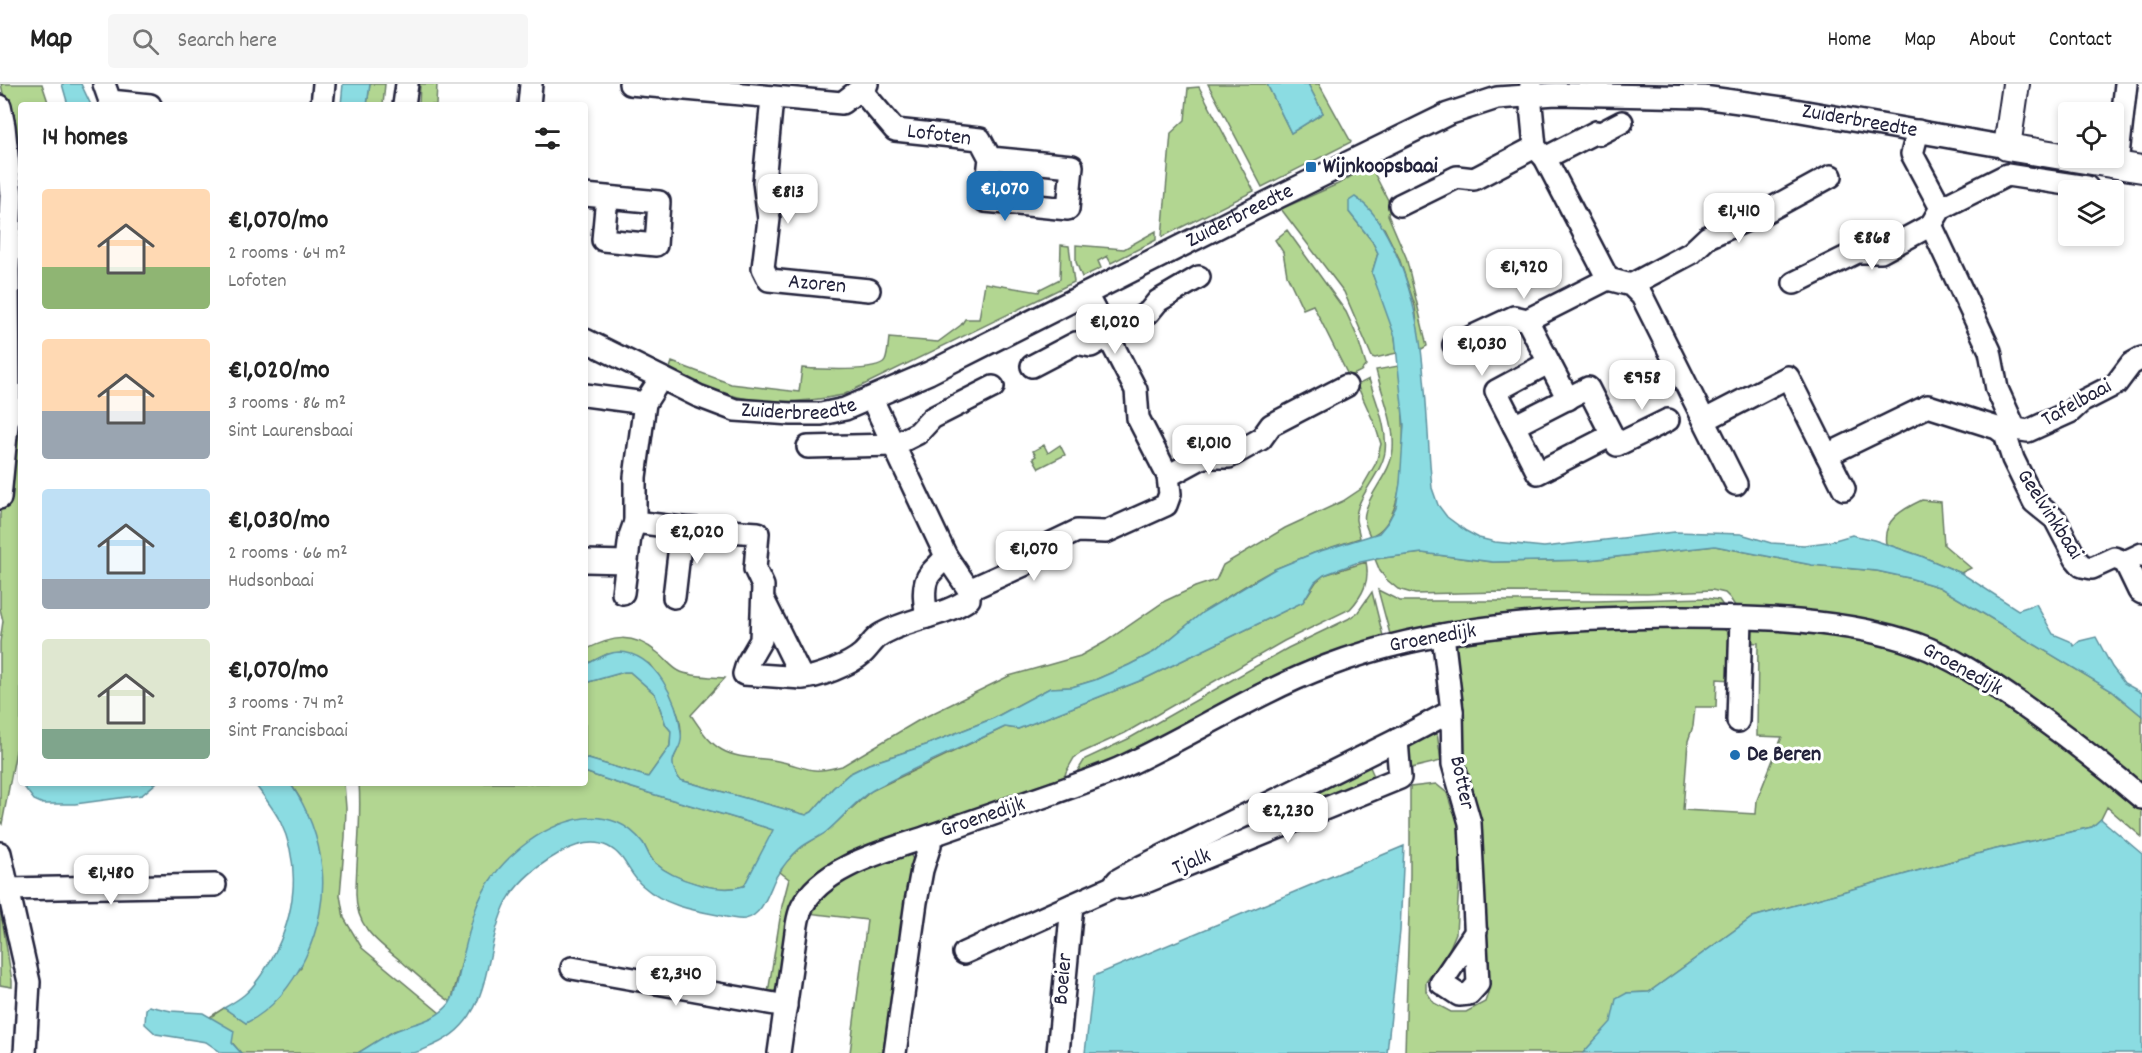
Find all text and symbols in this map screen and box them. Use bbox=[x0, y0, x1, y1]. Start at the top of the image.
search box bbox=[108, 14, 528, 68]
text: Map bbox=[30, 21, 72, 61]
icon: search bbox=[129, 25, 162, 58]
text: Search here bbox=[177, 26, 277, 57]
text: Home bbox=[1827, 26, 1871, 56]
text: Map bbox=[1904, 26, 1936, 56]
text: About bbox=[1969, 26, 2016, 56]
text: Contact bbox=[2049, 26, 2112, 56]
street label: Zuiderbreedte bbox=[1800, 96, 1920, 147]
map controls bbox=[2058, 102, 2124, 246]
button: locate bbox=[2058, 102, 2124, 168]
street label: Lofoten bbox=[905, 117, 973, 155]
text: 14 homes bbox=[42, 120, 128, 157]
icon: filters bbox=[531, 122, 564, 155]
place label: Wijnkoopsbaai bbox=[1323, 152, 1438, 183]
marker: Wijnkoopsbaai bbox=[1304, 160, 1318, 174]
pin: €1,070 bbox=[956, 171, 1054, 222]
pin: €813 bbox=[752, 174, 824, 225]
text: €1,070 bbox=[981, 176, 1029, 204]
street label: Zuiderbreedte bbox=[1181, 176, 1299, 256]
text: €813 bbox=[772, 179, 804, 207]
button: layers bbox=[2058, 180, 2124, 246]
pin: €1,410 bbox=[1690, 193, 1788, 244]
text: €1,410 bbox=[1718, 198, 1760, 226]
text: €1,070/mo bbox=[228, 203, 328, 240]
icon: home bbox=[90, 213, 162, 285]
pin: €868 bbox=[1836, 220, 1908, 271]
text: €868 bbox=[1854, 225, 1891, 253]
text: 2 rooms · 64 m² bbox=[228, 240, 346, 268]
pin: €1,920 bbox=[1475, 249, 1573, 300]
text: €1,920 bbox=[1500, 254, 1548, 282]
street label: Azoren bbox=[787, 267, 847, 303]
text: Lofoten bbox=[228, 268, 286, 296]
pin: €1,020 bbox=[1066, 304, 1164, 355]
text: €1,020 bbox=[1090, 309, 1140, 337]
pin: €1,030 bbox=[1433, 326, 1531, 377]
text: €1,030 bbox=[1457, 331, 1507, 359]
text: €1,020/mo bbox=[228, 353, 330, 390]
pin: €958 bbox=[1606, 360, 1678, 411]
icon: home bbox=[90, 363, 162, 435]
text: €958 bbox=[1623, 365, 1661, 393]
street label: Tafelbaai bbox=[2036, 372, 2118, 436]
text: 3 rooms · 86 m² bbox=[228, 390, 346, 418]
street label: Zuiderbreedte bbox=[740, 390, 862, 430]
text: Sint Laurensbaai bbox=[228, 418, 353, 446]
pin: €1,010 bbox=[1160, 425, 1258, 476]
text: €1,010 bbox=[1186, 430, 1232, 458]
street label: Geelvinkbaai bbox=[2008, 464, 2090, 566]
text: €1,030/mo bbox=[228, 503, 330, 540]
icon: home bbox=[90, 513, 162, 585]
pin: €2,020 bbox=[648, 514, 746, 565]
text: €2,020 bbox=[670, 519, 724, 547]
pin: €1,070 bbox=[985, 531, 1083, 582]
text: €1,070 bbox=[1010, 536, 1058, 564]
text: 2 rooms · 66 m² bbox=[228, 540, 348, 568]
text: Hudsonbaai bbox=[228, 568, 314, 596]
street label: Groenedijk bbox=[1387, 616, 1479, 662]
street label: Groenedijk bbox=[1916, 635, 2008, 705]
text: €1,070/mo bbox=[228, 653, 328, 690]
icon: home bbox=[90, 663, 162, 735]
text: 3 rooms · 74 m² bbox=[228, 690, 344, 718]
text: Sint Francisbaai bbox=[228, 718, 348, 746]
place label: De Beren bbox=[1747, 740, 1821, 771]
marker: De Beren bbox=[1728, 748, 1742, 762]
street label: Botter bbox=[1440, 753, 1482, 814]
street label: Groenedijk bbox=[936, 789, 1030, 847]
pin: €2,230 bbox=[1239, 793, 1337, 844]
text: €2,230 bbox=[1262, 798, 1314, 826]
street label: Tjalk bbox=[1168, 841, 1216, 885]
pin: €1,480 bbox=[62, 855, 160, 906]
text: €1,480 bbox=[88, 860, 134, 888]
street label: Boeier bbox=[1046, 951, 1082, 1006]
pin: €2,340 bbox=[627, 956, 725, 1007]
text: €2,340 bbox=[650, 961, 702, 989]

